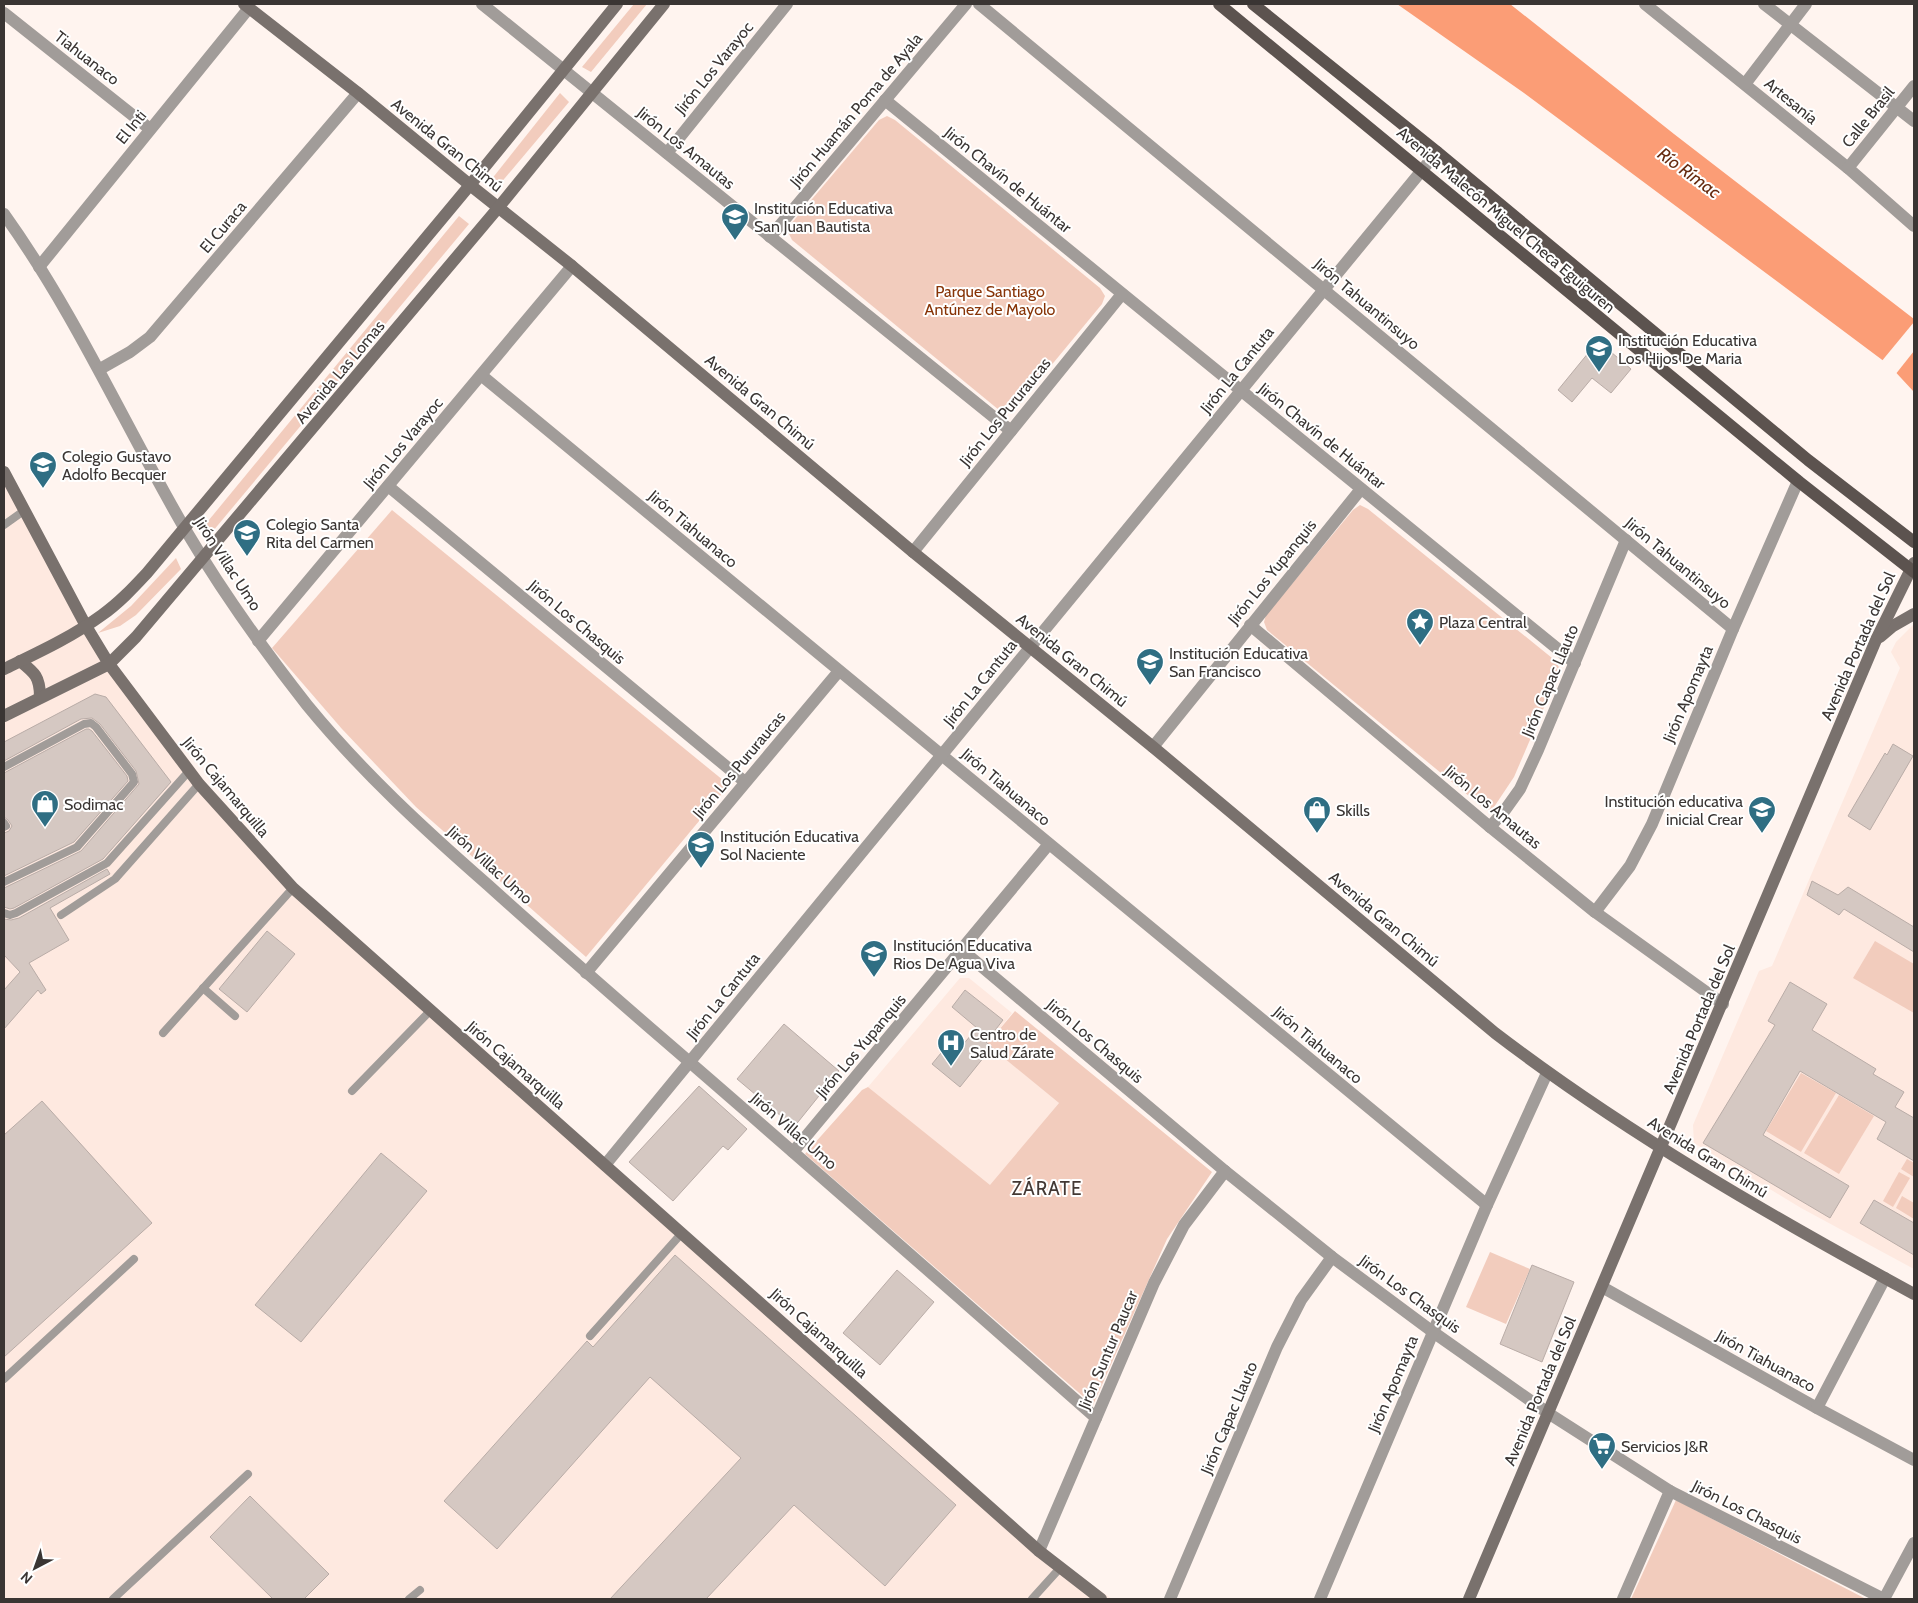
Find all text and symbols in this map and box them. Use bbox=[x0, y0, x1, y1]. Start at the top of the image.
street label: Jirón Los Varayoc bbox=[670, 18, 757, 119]
street label: Tiahuanaco bbox=[51, 27, 123, 89]
street label: Jirón Huamán Poma de Ayala bbox=[785, 29, 926, 192]
street label: Artesanía bbox=[1761, 74, 1822, 128]
street label: Calle Brasil bbox=[1838, 83, 1898, 151]
street label: Avenida Gran Chimú bbox=[387, 94, 507, 196]
street label: Jirón Los Amautas bbox=[633, 102, 739, 193]
street label: El Inti bbox=[112, 106, 150, 148]
street label: Jirón Chavín de Huántar bbox=[940, 122, 1076, 238]
street label: Avenida Malecón Miguel Checa Eguiguren bbox=[1393, 123, 1619, 317]
water label: Río Rímac bbox=[1653, 143, 1725, 203]
street label: El Curaca bbox=[196, 197, 250, 257]
place label: Institución Educativa San Juan Bautista bbox=[754, 199, 893, 236]
school or university icon: Institución Educativa San Juan Bautista bbox=[720, 202, 750, 241]
street label: Jirón Tahuantinsuyo bbox=[1310, 254, 1424, 354]
park label: Parque Santiago Antúnez de Mayolo bbox=[925, 282, 1056, 319]
street label: Avenida Las Lomas bbox=[291, 316, 389, 427]
street label: Jirón La Cantuta bbox=[1196, 323, 1278, 418]
place label: Institución Educativa Los Hijos De Maria bbox=[1618, 331, 1757, 368]
school or university icon: Institución Educativa Los Hijos De Maria bbox=[1584, 334, 1614, 373]
street label: Avenida Gran Chimú bbox=[701, 350, 819, 454]
street label: Jirón Los Pururaucas bbox=[955, 354, 1055, 471]
street label: Jirón Chavín de Huántar bbox=[1254, 378, 1390, 494]
street label: Jirón Los Varayoc bbox=[359, 393, 447, 493]
place label: Colegio Gustavo Adolfo Becquer bbox=[62, 447, 172, 484]
school or university icon: Colegio Gustavo Adolfo Becquer bbox=[28, 450, 58, 489]
street label: Jirón Tiahuanaco bbox=[644, 486, 741, 572]
street label: Jirón Villac Umo bbox=[190, 513, 265, 614]
street label: Jirón Tahuantinsuyo bbox=[1621, 513, 1735, 613]
place label: Colegio Santa Rita del Carmen bbox=[266, 515, 374, 552]
street label: Jirón Los Yupanquis bbox=[1223, 515, 1320, 629]
school or university icon: Colegio Santa Rita del Carmen bbox=[232, 518, 262, 557]
street label: Avenida Portada del Sol bbox=[1817, 569, 1899, 723]
street label: Jirón Los Chasquis bbox=[524, 575, 630, 668]
place icon: Plaza Central bbox=[1405, 607, 1435, 646]
street label: Avenida Gran Chimú bbox=[1012, 609, 1132, 711]
place label: Plaza Central bbox=[1439, 613, 1527, 632]
street label: Jirón Capac Llauto bbox=[1517, 622, 1582, 741]
street label: Jirón La Cantuta bbox=[939, 636, 1021, 731]
street label: Jirón Apomayta bbox=[1659, 642, 1717, 746]
place label: Institución Educativa San Francisco bbox=[1169, 644, 1308, 681]
school or university icon: Institución Educativa San Francisco bbox=[1135, 647, 1165, 686]
street label: Jirón Los Pururaucas bbox=[688, 707, 790, 823]
street label: Jirón Cajamarquilla bbox=[178, 732, 274, 841]
street label: Jirón Tiahuanaco bbox=[957, 744, 1054, 830]
street label: Jirón Los Amautas bbox=[1440, 760, 1545, 853]
shop icon: Sodimac bbox=[30, 789, 60, 828]
place label: Institución educativa inicial Crear bbox=[1604, 792, 1744, 829]
place label: Sodimac bbox=[64, 795, 123, 814]
shop icon: Skills bbox=[1302, 795, 1332, 834]
school or university icon: Institución educativa inicial Crear bbox=[1747, 795, 1777, 834]
place label: Skills bbox=[1336, 801, 1370, 820]
street label: Jirón Villac Umo bbox=[443, 821, 536, 908]
place label: Institución Educativa Sol Naciente bbox=[720, 827, 859, 864]
school or university icon: Institución Educativa Sol Naciente bbox=[686, 830, 716, 869]
street label: Avenida Gran Chimú bbox=[1325, 867, 1443, 971]
place label: Institución Educativa Rios De Agua Viva bbox=[893, 936, 1032, 973]
school or university icon: Institución Educativa Rios De Agua Viva bbox=[859, 939, 889, 978]
street label: Avenida Portada del Sol bbox=[1659, 941, 1739, 1096]
street label: Jirón La Cantuta bbox=[682, 949, 764, 1044]
street label: Jirón Los Yupanquis bbox=[811, 990, 910, 1103]
street label: Jirón Los Chasquis bbox=[1042, 994, 1148, 1087]
street label: Jirón Tiahuanaco bbox=[1269, 1002, 1366, 1088]
street label: Jirón Cajamarquilla bbox=[462, 1016, 569, 1113]
place label: Centro de Salud Zárate bbox=[970, 1025, 1054, 1062]
hospital icon: Centro de Salud Zárate bbox=[936, 1028, 966, 1067]
street label: Jirón Villac Umo bbox=[746, 1088, 841, 1174]
street label: Avenida Gran Chimú bbox=[1645, 1112, 1771, 1202]
district label: ZÁRATE bbox=[1012, 1176, 1082, 1200]
street label: Jirón Los Chasquis bbox=[1355, 1250, 1465, 1337]
street label: Jirón Cajamarquilla bbox=[766, 1284, 872, 1382]
street label: Jirón Suntur Paucar bbox=[1074, 1287, 1142, 1413]
street label: Avenida Portada del Sol bbox=[1500, 1313, 1580, 1468]
street label: Jirón Tiahuanaco bbox=[1712, 1325, 1819, 1396]
street label: Jirón Apomayta bbox=[1364, 1332, 1422, 1436]
street label: Jirón Capac Llauto bbox=[1196, 1359, 1261, 1478]
supermarket icon: Servicios J&R bbox=[1587, 1431, 1617, 1470]
place label: Servicios J&R bbox=[1621, 1437, 1708, 1456]
street label: Jirón Los Chasquis bbox=[1688, 1476, 1805, 1548]
north arrow bbox=[10, 1543, 60, 1593]
text: N bbox=[17, 1568, 36, 1588]

